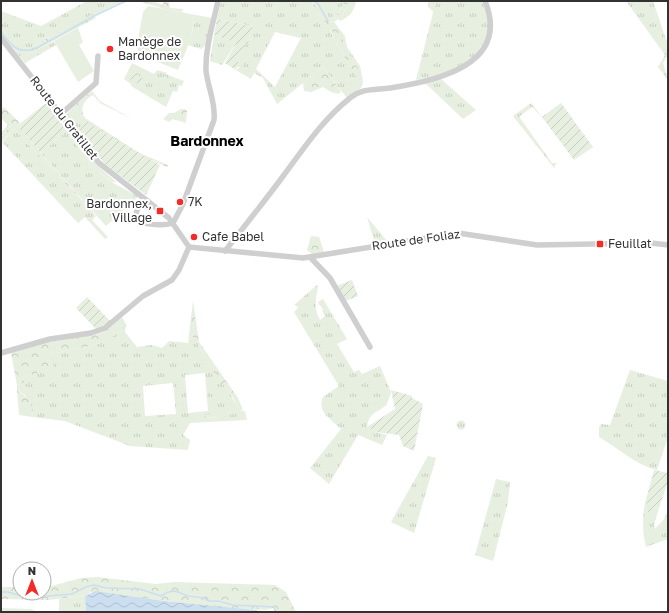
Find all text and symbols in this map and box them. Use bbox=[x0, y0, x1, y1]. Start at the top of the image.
place label: Manège de Bardonnex bbox=[118, 34, 181, 63]
marker: Manège de Bardonnex bbox=[105, 44, 115, 54]
street label: Route du Gratillet bbox=[27, 73, 102, 163]
district label: Bardonnex bbox=[170, 132, 244, 149]
place label: 7K bbox=[188, 194, 203, 209]
place label: Bardonnex, Village bbox=[86, 196, 152, 225]
marker: 7K bbox=[175, 197, 185, 207]
marker: Bardonnex, Village bbox=[155, 206, 165, 216]
street label: Route de Foliaz bbox=[371, 226, 461, 253]
place label: Cafe Babel bbox=[202, 229, 264, 244]
marker: Cafe Babel bbox=[189, 232, 199, 242]
place label: Feuillat bbox=[608, 236, 652, 251]
marker: Feuillat bbox=[595, 239, 605, 249]
north arrow bbox=[12, 561, 52, 601]
text: N bbox=[28, 564, 36, 577]

